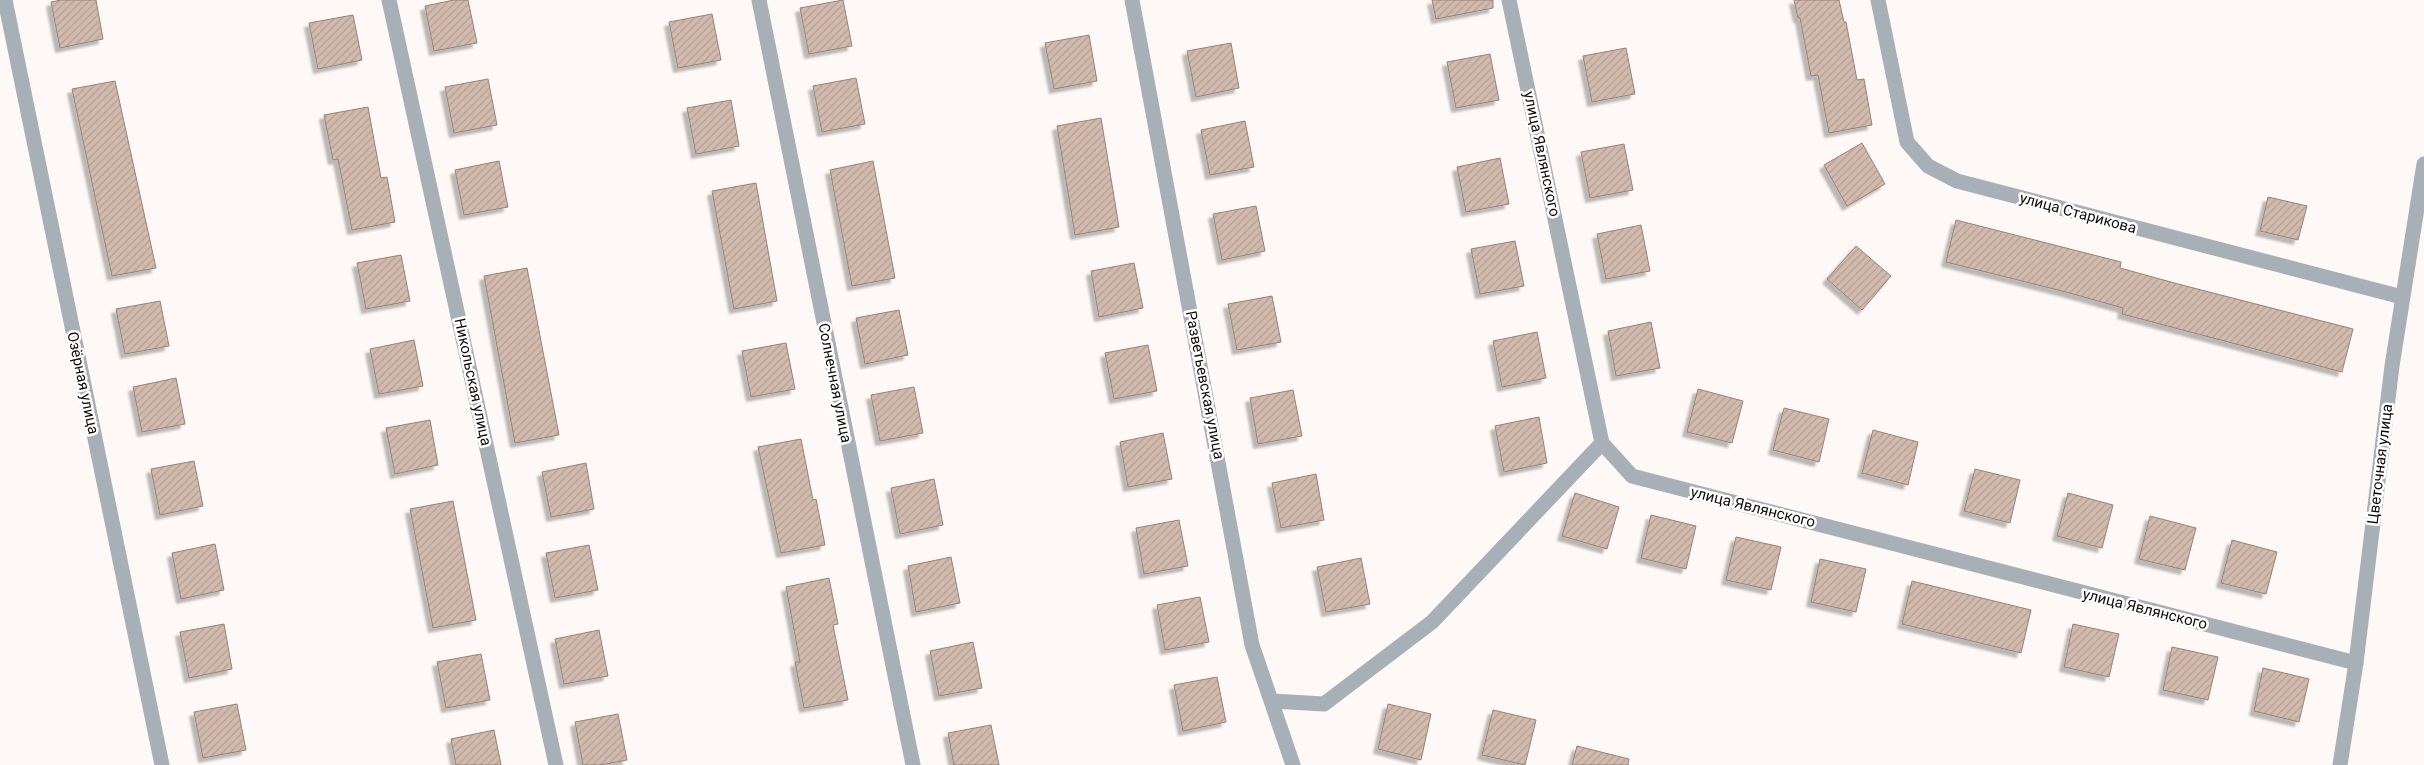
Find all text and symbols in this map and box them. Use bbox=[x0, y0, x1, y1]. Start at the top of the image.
street label: улица Являнского bbox=[1520, 90, 1564, 218]
street label: улица Старикова bbox=[2018, 189, 2138, 237]
street label: Разветьевская улица bbox=[1182, 309, 1228, 461]
street label: Никольская улица bbox=[451, 317, 495, 447]
street label: Солнечная улица bbox=[815, 322, 855, 444]
street label: Озёрная улица bbox=[63, 330, 103, 436]
street label: Цветочная улица bbox=[2364, 403, 2396, 525]
street label: улица Являнского bbox=[1689, 483, 1817, 531]
street label: улица Являнского bbox=[2081, 585, 2209, 633]

